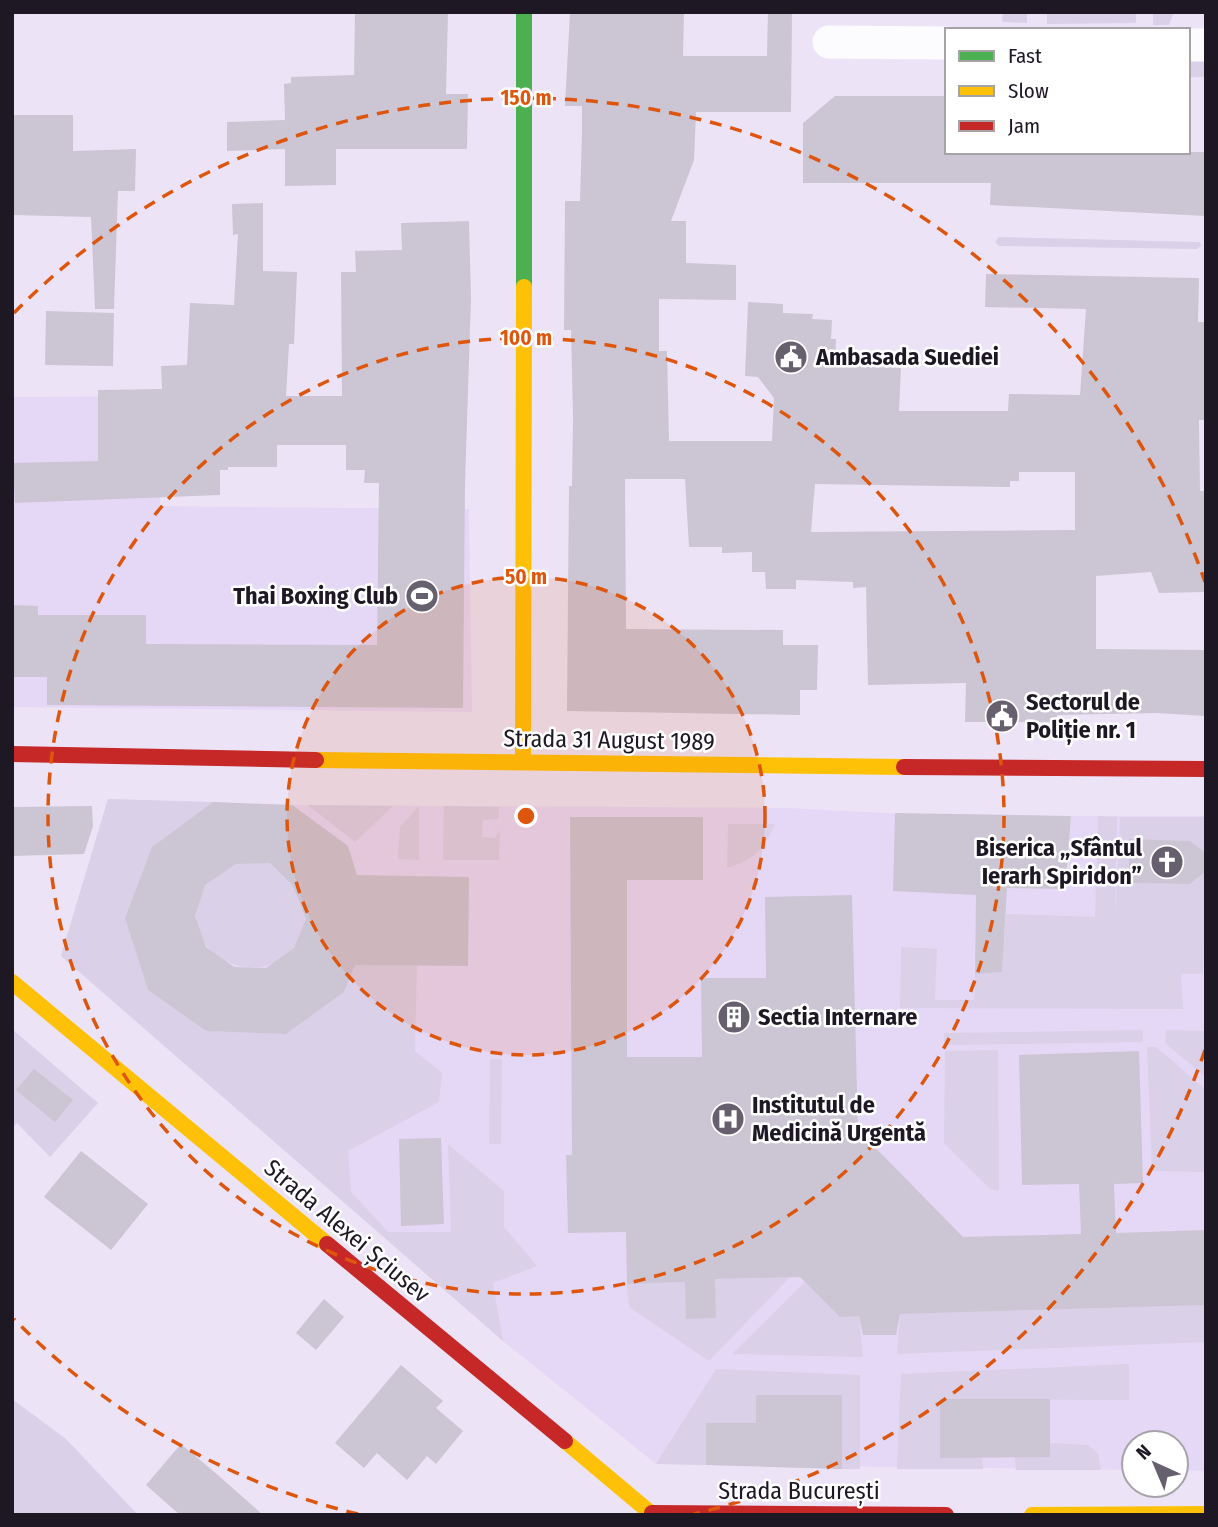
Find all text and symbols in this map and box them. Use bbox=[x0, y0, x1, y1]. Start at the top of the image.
legend bbox=[945, 28, 1190, 154]
text: Fast bbox=[1008, 43, 1042, 69]
text: Slow bbox=[1008, 78, 1049, 104]
text: 150 m bbox=[500, 85, 552, 111]
text: Jam bbox=[1008, 113, 1040, 139]
text: 100 m bbox=[500, 325, 552, 351]
public building icon: Ambasada Suediei bbox=[772, 338, 810, 376]
place label: Ambasada Suediei bbox=[815, 343, 999, 371]
text: 50 m bbox=[505, 564, 547, 590]
sports icon: Thai Boxing Club bbox=[403, 577, 441, 615]
place label: Thai Boxing Club bbox=[233, 582, 398, 610]
place label: Sectorul de Poliție nr. 1 bbox=[1026, 688, 1140, 746]
public building icon: Sectorul de Poliție nr. 1 bbox=[983, 697, 1021, 735]
street label: Strada 31 August 1989 bbox=[503, 724, 715, 756]
centre of rings bbox=[514, 804, 538, 828]
place label: Biserica „Sfântul Ierarh Spiridon” bbox=[976, 834, 1142, 890]
church icon: Biserica „Sfântul Ierarh Spiridon” bbox=[1148, 843, 1186, 881]
building icon: Sectia Internare bbox=[715, 998, 753, 1036]
place label: Sectia Internare bbox=[758, 1003, 917, 1031]
place label: Institutul de Medicină Urgentă bbox=[752, 1091, 926, 1147]
hospital icon: Institutul de Medicină Urgentă bbox=[709, 1100, 747, 1138]
street label: Strada Alexei Șciusev bbox=[258, 1154, 436, 1309]
north arrow bbox=[1120, 1429, 1190, 1499]
text: N bbox=[1131, 1440, 1156, 1464]
street label: Strada București bbox=[718, 1477, 880, 1506]

